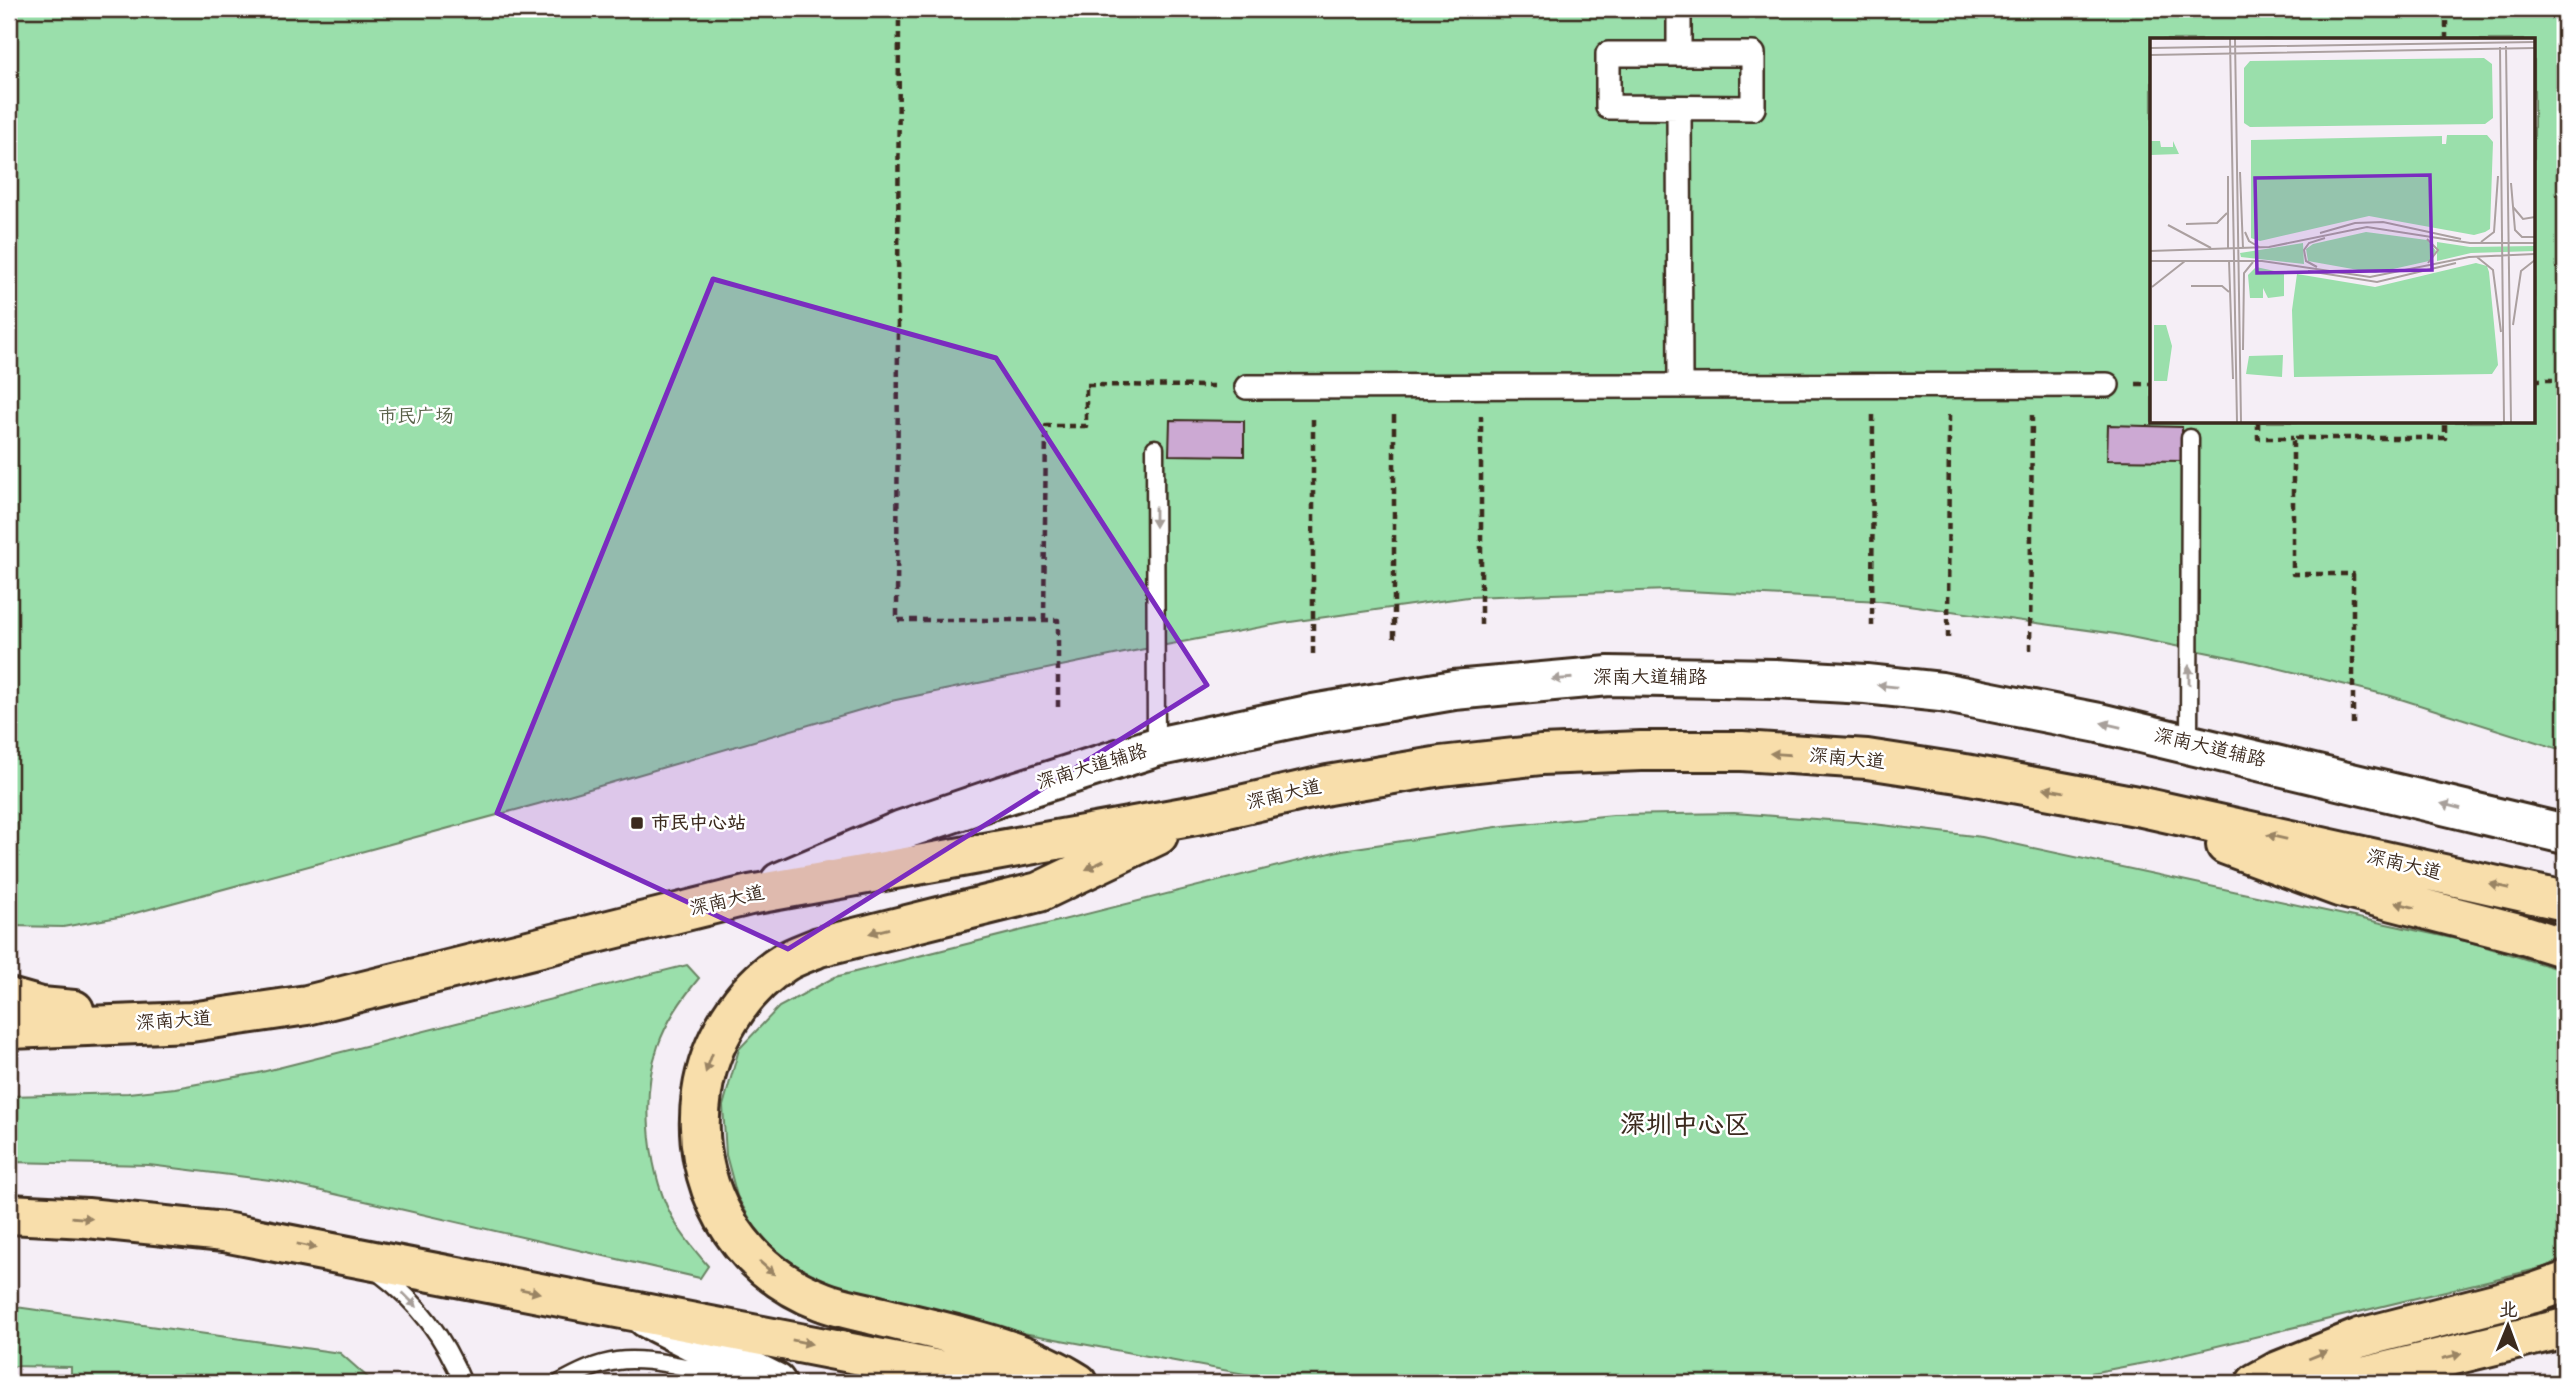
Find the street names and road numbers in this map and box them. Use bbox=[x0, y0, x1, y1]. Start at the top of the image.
street label: 深南大道辅路 bbox=[1593, 666, 1707, 689]
street label: 深南大道辅路 bbox=[2152, 724, 2268, 772]
street label: 深南大道辅路 bbox=[1034, 739, 1150, 795]
street label: 深南大道 bbox=[1808, 744, 1886, 774]
street label: 深南大道 bbox=[1244, 775, 1324, 815]
street label: 深南大道 bbox=[2364, 845, 2444, 885]
street label: 深南大道 bbox=[687, 881, 767, 921]
street label: 深南大道 bbox=[135, 1007, 213, 1035]

